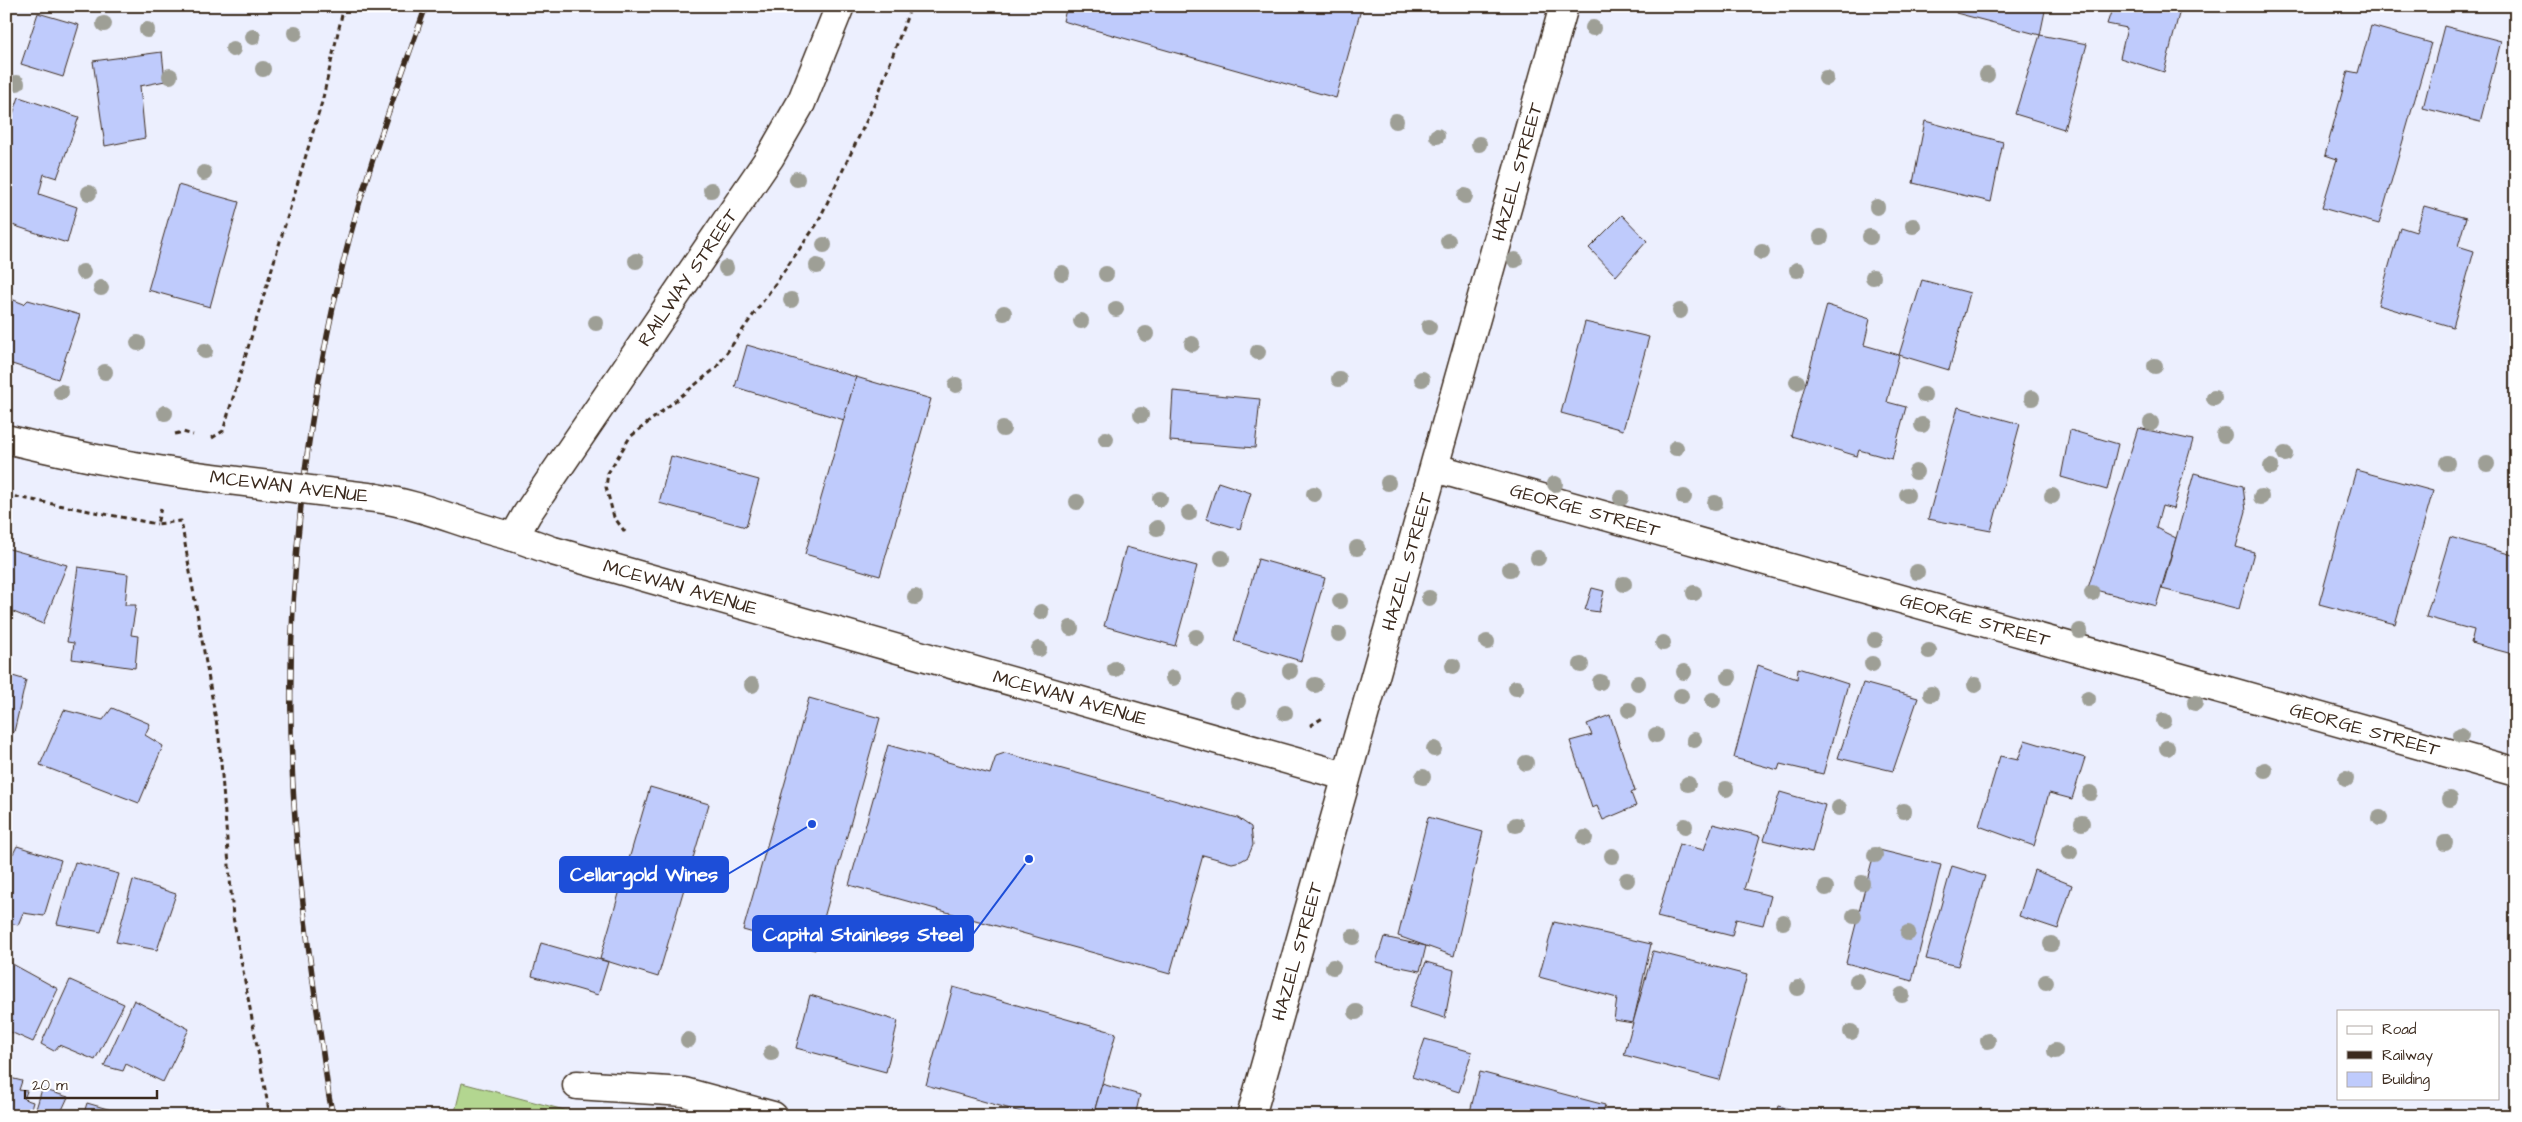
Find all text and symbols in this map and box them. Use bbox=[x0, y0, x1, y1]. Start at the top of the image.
street label: HAZEL STREET bbox=[1485, 99, 1550, 244]
street label: RAILWAY STREET bbox=[631, 203, 745, 352]
street label: MCEWAN AVENUE bbox=[208, 464, 370, 510]
street label: GEORGE STREET bbox=[1507, 476, 1663, 544]
street label: HAZEL STREET bbox=[1375, 489, 1440, 634]
street label: MCEWAN AVENUE bbox=[600, 552, 761, 622]
street label: GEORGE STREET bbox=[1897, 586, 2053, 654]
street label: MCEWAN AVENUE bbox=[990, 663, 1150, 733]
street label: GEORGE STREET bbox=[2287, 696, 2443, 763]
callout: Cellargold Wines bbox=[560, 857, 728, 892]
text: Cellargold Wines bbox=[570, 861, 718, 890]
street label: HAZEL STREET bbox=[1265, 879, 1330, 1024]
callout: Capital Stainless Steel bbox=[753, 916, 973, 951]
text: Capital Stainless Steel bbox=[763, 921, 963, 949]
legend bbox=[2337, 1010, 2500, 1100]
text: Road bbox=[2382, 1019, 2417, 1040]
text: Railway bbox=[2382, 1045, 2433, 1067]
scale bar bbox=[25, 1067, 158, 1099]
text: Building bbox=[2382, 1069, 2430, 1091]
text: 20 m bbox=[32, 1075, 68, 1096]

